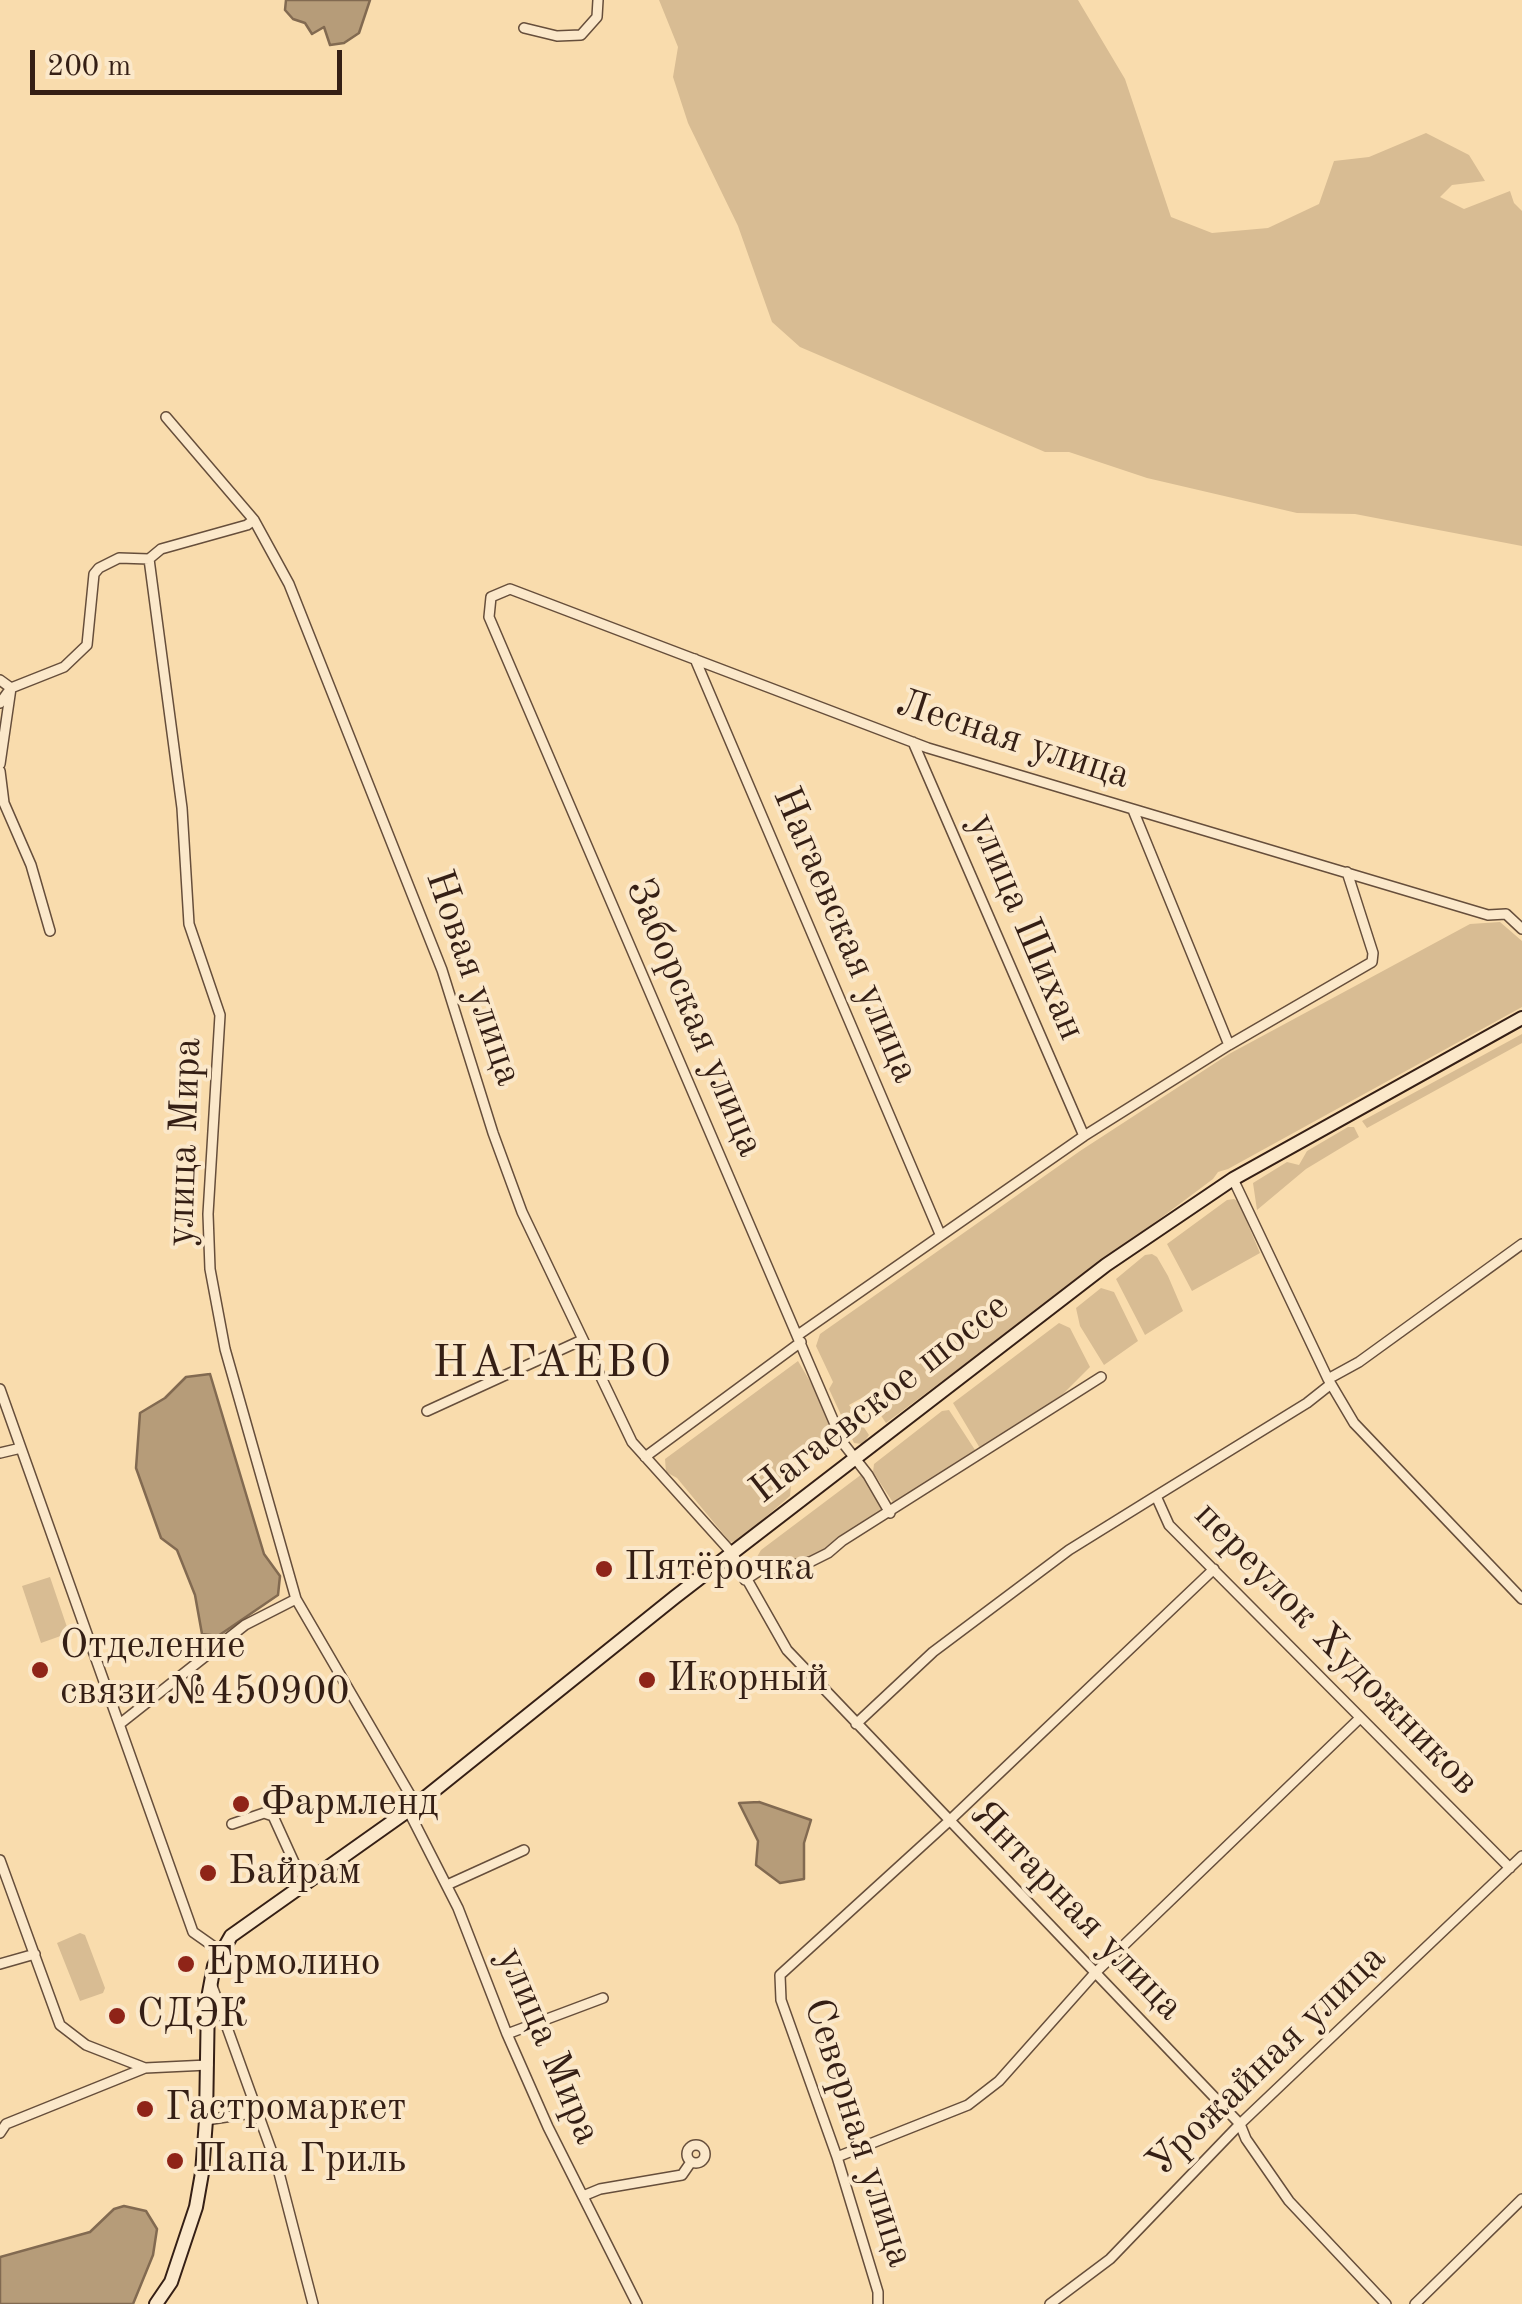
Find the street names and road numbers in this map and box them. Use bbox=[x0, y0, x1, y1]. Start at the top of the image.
street label: Лесная улица bbox=[890, 680, 1136, 800]
street label: Нагаевская улица bbox=[761, 780, 929, 1090]
street label: улица Шихан bbox=[957, 806, 1095, 1048]
street label: Новая улица bbox=[414, 864, 532, 1092]
street label: Заборская улица bbox=[614, 872, 774, 1164]
street label: улица Мира bbox=[157, 1037, 213, 1247]
street label: Нагаевское шоссе bbox=[741, 1283, 1019, 1515]
street label: переулок Художников bbox=[1183, 1492, 1489, 1806]
street label: Янтарная улица bbox=[959, 1791, 1193, 2031]
street label: Урожайная улица bbox=[1137, 1935, 1397, 2187]
street label: улица Мира bbox=[485, 1940, 611, 2152]
street label: Северная улица bbox=[792, 1993, 924, 2273]

